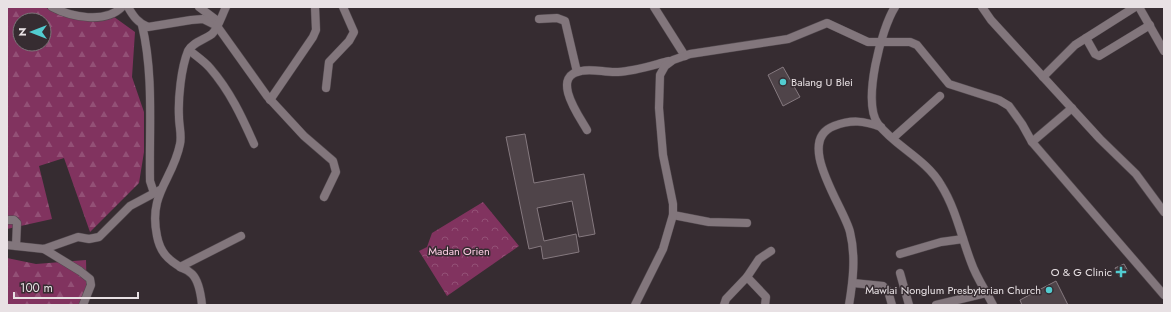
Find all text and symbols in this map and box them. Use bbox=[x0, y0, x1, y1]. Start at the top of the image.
north arrow bbox=[12, 12, 52, 52]
text: N bbox=[14, 28, 30, 36]
place label: Balang U Blei bbox=[791, 74, 853, 90]
marker: Balang U Blei bbox=[778, 77, 788, 87]
park label: Madan Orien bbox=[428, 243, 490, 259]
place label: O & G Clinic bbox=[1051, 264, 1112, 280]
marker: O & G Clinic bbox=[1115, 266, 1127, 278]
scale bar bbox=[14, 274, 138, 300]
text: 100 m bbox=[20, 279, 53, 297]
place label: Mawlai Nonglum Presbyterian Church bbox=[865, 282, 1041, 298]
marker: Mawlai Nonglum Presbyterian Church bbox=[1044, 285, 1054, 295]

